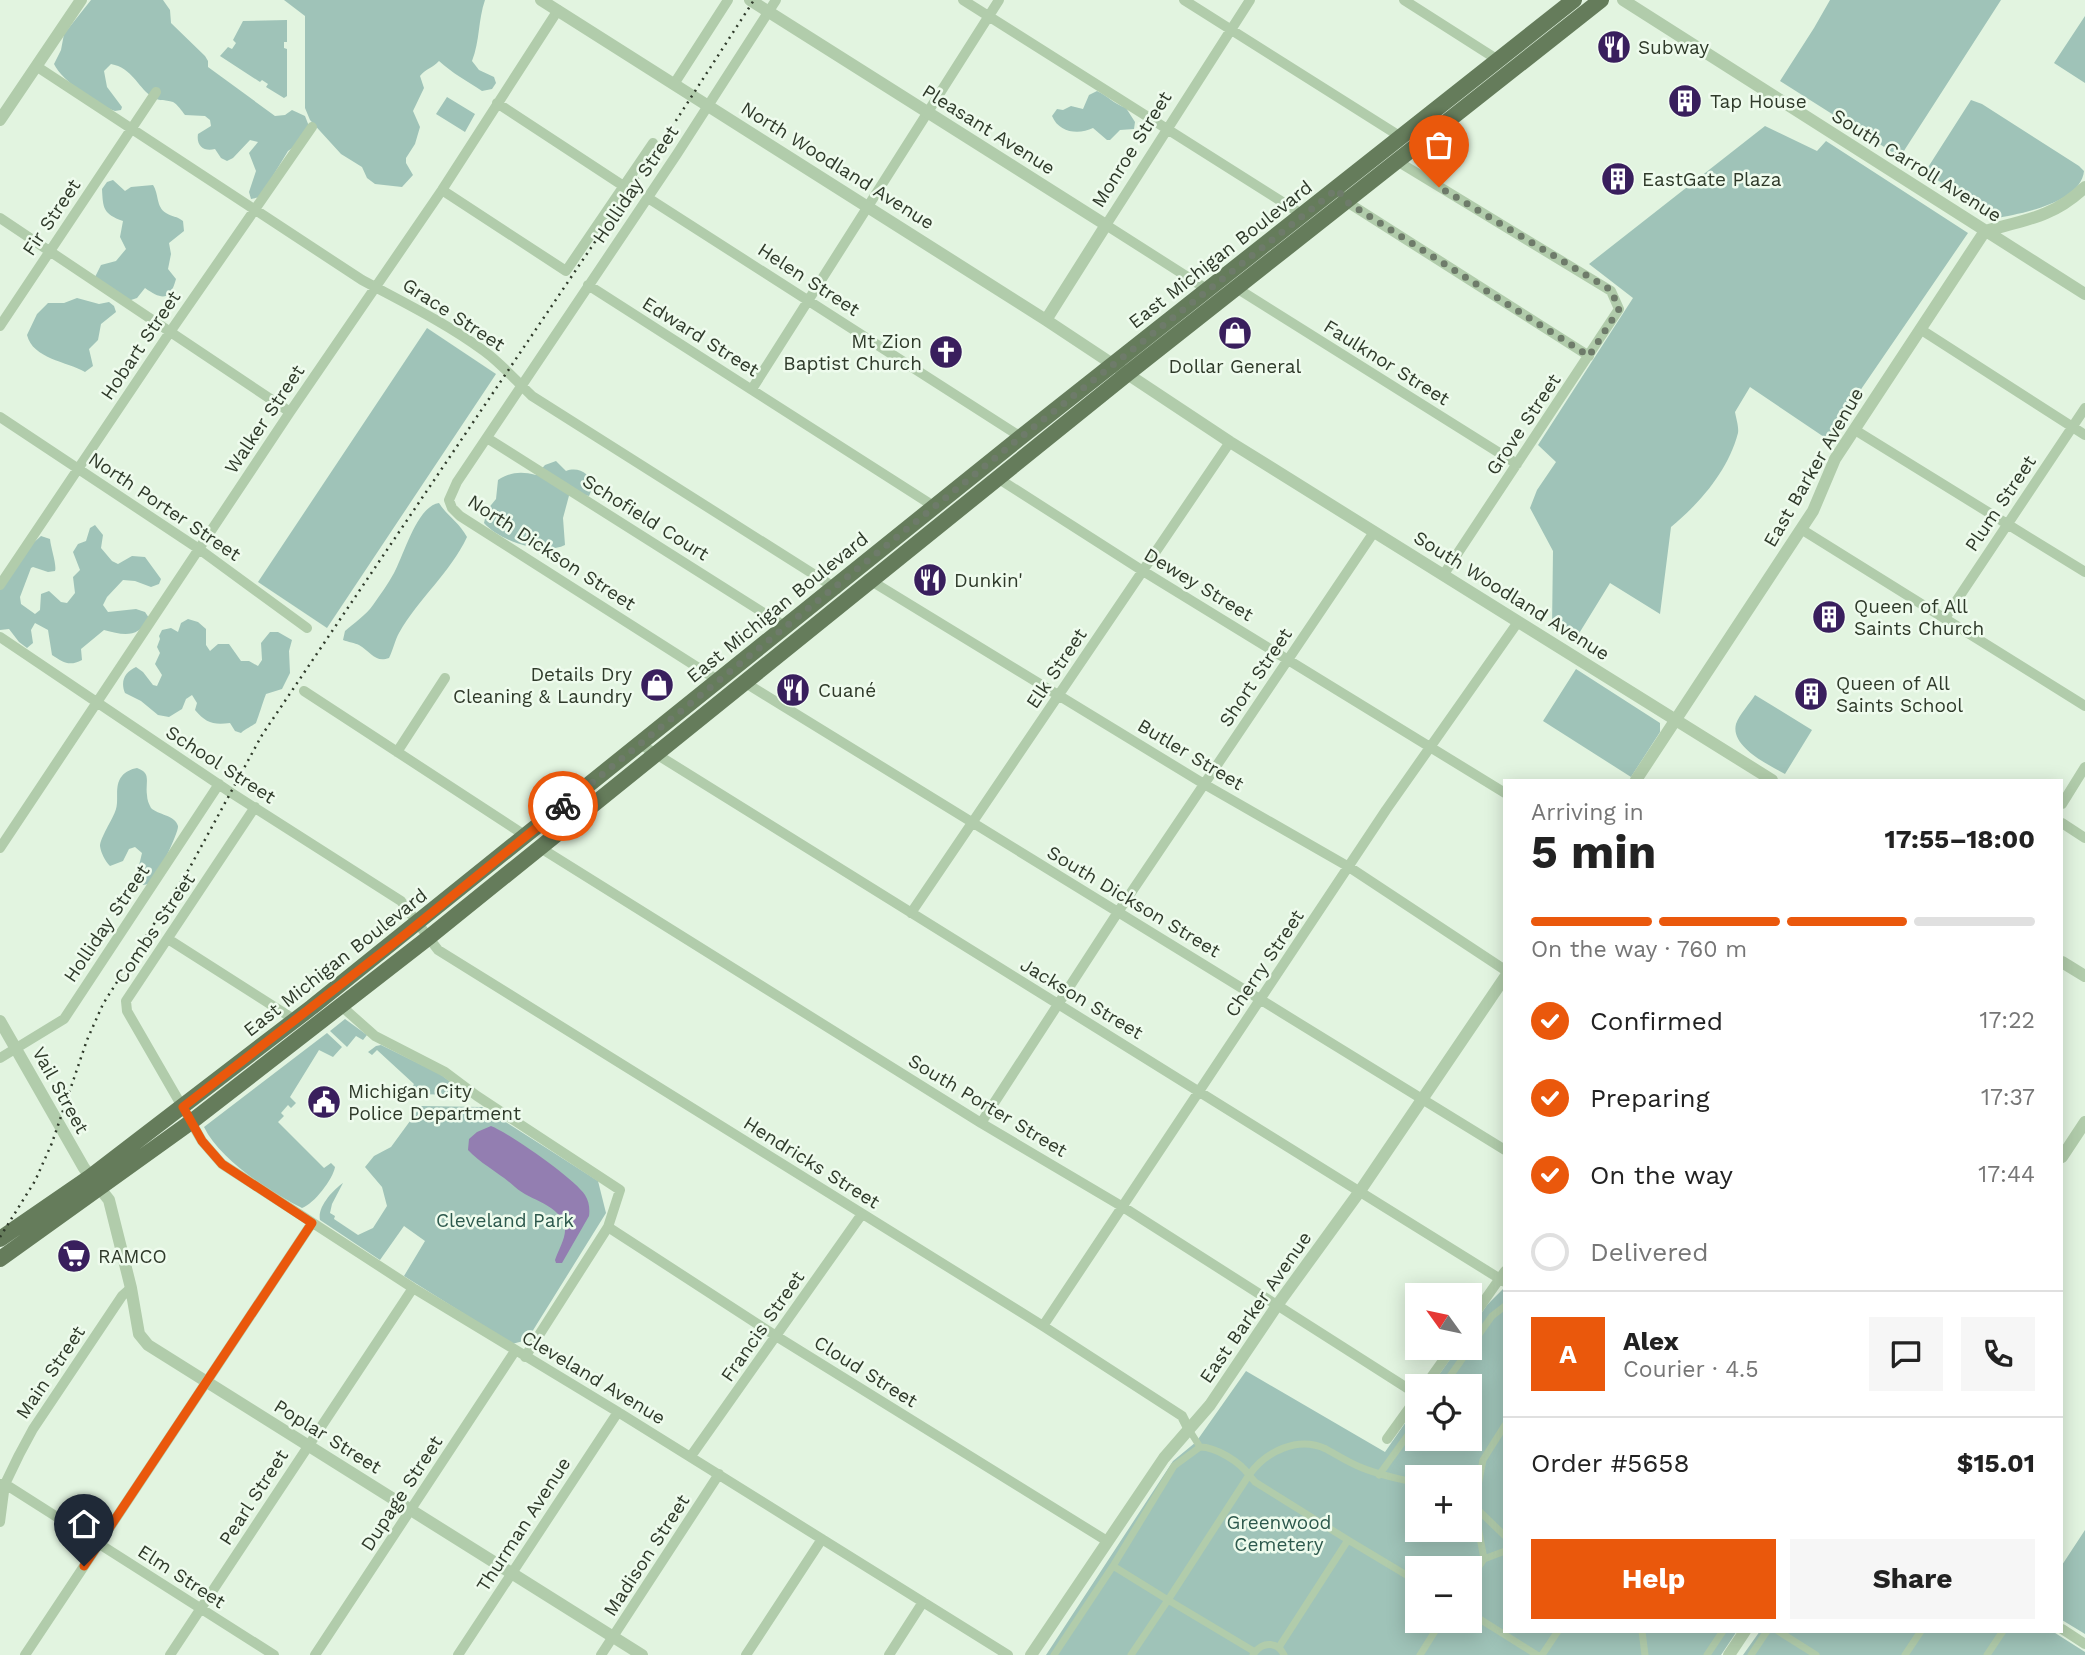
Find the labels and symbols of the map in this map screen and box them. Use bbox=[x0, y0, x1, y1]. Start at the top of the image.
restaurant icon: Subway bbox=[1595, 28, 1633, 66]
place label: Subway bbox=[1638, 36, 1709, 59]
street label: Pleasant Avenue bbox=[918, 79, 1059, 180]
building icon: Tap House bbox=[1666, 82, 1704, 120]
street label: Monroe Street bbox=[1087, 87, 1176, 212]
place label: Tap House bbox=[1710, 90, 1807, 113]
street label: North Woodland Avenue bbox=[737, 96, 939, 234]
street label: South Carroll Avenue bbox=[1828, 104, 2006, 227]
pin bbox=[1409, 115, 1469, 187]
street label: Holliday Street bbox=[588, 121, 683, 247]
building icon: EastGate Plaza bbox=[1599, 160, 1637, 198]
place label: EastGate Plaza bbox=[1642, 168, 1782, 191]
street label: Fir Street bbox=[17, 174, 85, 260]
street label: East Michigan Boulevard bbox=[1124, 175, 1317, 333]
street label: Helen Street bbox=[753, 238, 864, 321]
street label: Grace Street bbox=[398, 273, 509, 356]
street label: Hobart Street bbox=[95, 286, 185, 404]
street label: Edward Street bbox=[638, 291, 763, 381]
shop icon: Dollar General bbox=[1216, 314, 1254, 352]
street label: Faulknor Street bbox=[1320, 315, 1454, 410]
place label: Mt Zion Baptist Church bbox=[783, 330, 922, 375]
church icon: Mt Zion Baptist Church bbox=[927, 333, 965, 371]
place label: Dollar General bbox=[1169, 355, 1302, 378]
street label: Walker Street bbox=[220, 360, 309, 478]
street label: Grove Street bbox=[1481, 369, 1566, 479]
street label: East Barker Avenue bbox=[1759, 384, 1868, 551]
street label: North Porter Street bbox=[84, 447, 245, 566]
street label: Plum Street bbox=[1960, 451, 2041, 556]
street label: Schofield Court bbox=[578, 469, 713, 566]
street label: North Dickson Street bbox=[464, 490, 640, 615]
street label: South Woodland Avenue bbox=[1410, 526, 1614, 665]
street label: East Michigan Boulevard bbox=[682, 527, 873, 688]
street label: Dewey Street bbox=[1140, 543, 1258, 626]
restaurant icon: Dunkin' bbox=[911, 561, 949, 599]
place label: Dunkin' bbox=[954, 569, 1023, 592]
place label: Queen of All Saints Church bbox=[1854, 595, 1984, 640]
building icon: Queen of All Saints Church bbox=[1810, 598, 1848, 636]
street label: Short Street bbox=[1214, 623, 1297, 731]
street label: Elk Street bbox=[1021, 624, 1092, 713]
place label: Details Dry Cleaning & Laundry bbox=[453, 663, 632, 708]
shop icon: Details Dry Cleaning & Laundry bbox=[638, 666, 676, 704]
restaurant icon: Cuané bbox=[774, 671, 812, 709]
place label: Queen of All Saints School bbox=[1836, 672, 1963, 717]
building icon: Queen of All Saints School bbox=[1792, 675, 1830, 713]
place label: Cuané bbox=[818, 679, 876, 702]
street label: Butler Street bbox=[1133, 714, 1248, 795]
street label: School Street bbox=[162, 720, 280, 808]
courier bbox=[528, 771, 598, 841]
street label: South Dickson Street bbox=[1043, 841, 1225, 962]
street label: Holliday Street bbox=[59, 860, 154, 986]
street label: Combs Street bbox=[109, 869, 200, 988]
street label: East Michigan Boulevard bbox=[239, 883, 432, 1041]
street label: Cherry Street bbox=[1220, 905, 1309, 1021]
street label: Jackson Street bbox=[1016, 953, 1147, 1044]
street label: Vail Street bbox=[27, 1043, 94, 1138]
street label: South Porter Street bbox=[904, 1049, 1071, 1162]
place label: Michigan City Police Department bbox=[348, 1080, 521, 1125]
public building icon: Michigan City Police Department bbox=[305, 1083, 343, 1121]
street label: Hendricks Street bbox=[739, 1111, 884, 1214]
park label: Cleveland Park bbox=[436, 1209, 574, 1232]
street label: East Barker Avenue bbox=[1194, 1227, 1316, 1388]
supermarket icon: RAMCO bbox=[55, 1237, 93, 1275]
place label: RAMCO bbox=[98, 1245, 167, 1268]
street label: Francis Street bbox=[716, 1266, 809, 1386]
north arrow bbox=[1405, 1283, 1482, 1360]
street label: Main Street bbox=[11, 1321, 90, 1423]
street label: Cleveland Avenue bbox=[518, 1325, 670, 1429]
street label: Cloud Street bbox=[810, 1331, 922, 1412]
street label: Poplar Street bbox=[270, 1394, 386, 1479]
street label: Dupage Street bbox=[356, 1431, 447, 1555]
street label: Pearl Street bbox=[214, 1445, 293, 1550]
street label: Thurman Avenue bbox=[471, 1453, 576, 1596]
street label: Madison Street bbox=[598, 1490, 694, 1621]
pin bbox=[54, 1494, 114, 1566]
park label: Greenwood Cemetery bbox=[1226, 1511, 1332, 1556]
street label: Elm Street bbox=[134, 1540, 230, 1613]

